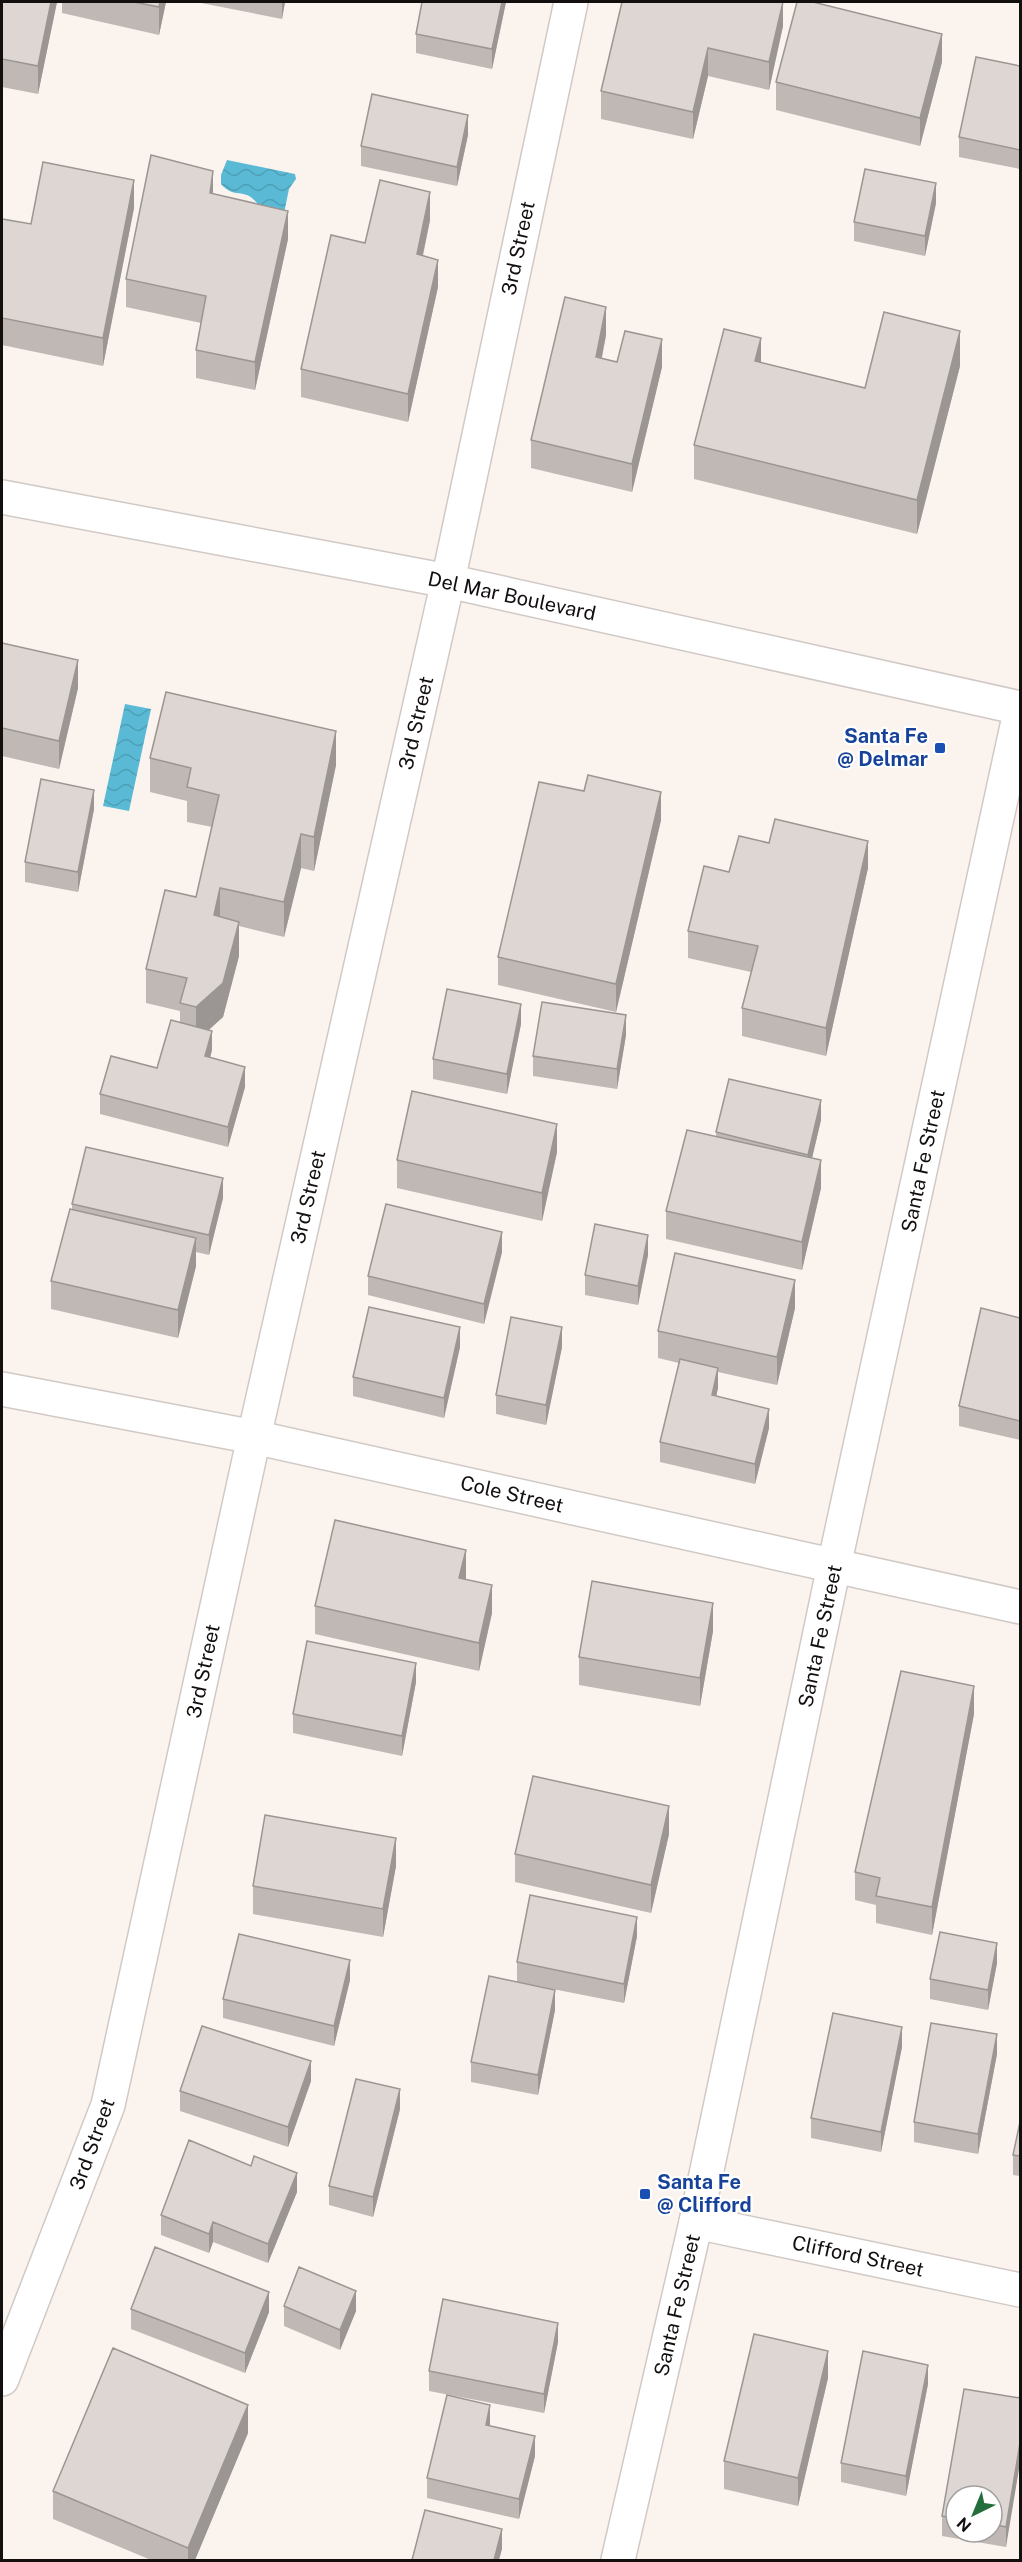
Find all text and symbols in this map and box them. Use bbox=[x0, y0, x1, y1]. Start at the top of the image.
street label: 3rd Street bbox=[496, 199, 540, 297]
street label: Del Mar Boulevard bbox=[426, 566, 598, 626]
street label: 3rd Street bbox=[394, 674, 438, 772]
place label: Santa Fe @ Delmar bbox=[837, 724, 928, 771]
marker: Santa Fe @ Delmar bbox=[933, 741, 947, 755]
street label: Santa Fe Street bbox=[896, 1087, 950, 1235]
street label: 3rd Street bbox=[286, 1148, 330, 1246]
street label: Cole Street bbox=[458, 1470, 566, 1518]
street label: Santa Fe Street bbox=[793, 1562, 847, 1710]
street label: 3rd Street bbox=[181, 1622, 225, 1720]
street label: 3rd Street bbox=[64, 2095, 120, 2193]
place label: Santa Fe @ Clifford bbox=[657, 2170, 752, 2217]
marker: Santa Fe @ Clifford bbox=[638, 2187, 652, 2201]
street label: Clifford Street bbox=[790, 2230, 926, 2282]
street label: Santa Fe Street bbox=[649, 2232, 705, 2378]
north arrow bbox=[944, 2484, 1004, 2544]
text: N bbox=[953, 2513, 975, 2536]

